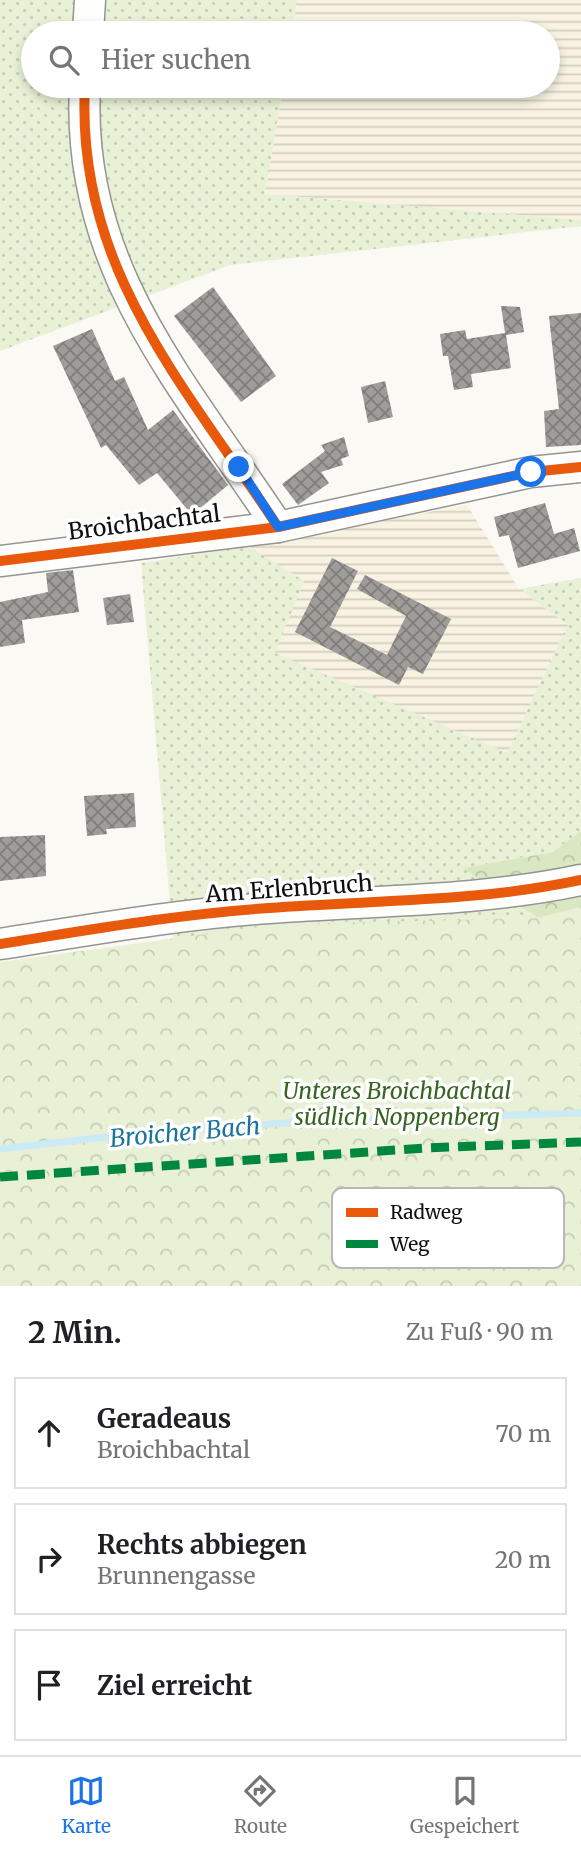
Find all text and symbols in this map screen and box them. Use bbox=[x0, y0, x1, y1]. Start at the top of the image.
search box bbox=[21, 21, 560, 98]
icon: search bbox=[45, 41, 83, 79]
text: Hier suchen bbox=[101, 43, 251, 76]
route end bbox=[223, 451, 254, 482]
route start bbox=[515, 456, 546, 487]
street label: Broichbachtal bbox=[66, 498, 222, 546]
street label: Am Erlenbruch bbox=[203, 868, 374, 908]
park label: Unteres Broichbachtal südlich Noppenberg bbox=[283, 1076, 511, 1131]
water label: Broicher Bach bbox=[108, 1110, 262, 1154]
legend bbox=[332, 1188, 564, 1268]
text: Radweg bbox=[390, 1200, 463, 1224]
text: Weg bbox=[389, 1232, 430, 1256]
text: 2 Min. bbox=[28, 1313, 122, 1351]
text: Zu Fuß · 90 m bbox=[406, 1317, 553, 1346]
text: Geradeaus bbox=[97, 1402, 231, 1435]
icon: ahead bbox=[30, 1414, 68, 1452]
text: 70 m bbox=[495, 1419, 551, 1448]
text: Broichbachtal bbox=[97, 1435, 250, 1464]
text: Rechts abbiegen bbox=[97, 1528, 307, 1561]
icon: right bbox=[30, 1540, 68, 1578]
text: 20 m bbox=[495, 1545, 551, 1574]
text: Brunnengasse bbox=[97, 1561, 255, 1590]
icon: arrive bbox=[30, 1666, 68, 1704]
text: Ziel erreicht bbox=[97, 1669, 252, 1702]
tab: Karte bbox=[62, 1772, 111, 1838]
tab: Route bbox=[234, 1772, 287, 1838]
tab: Gespeichert bbox=[410, 1772, 519, 1838]

